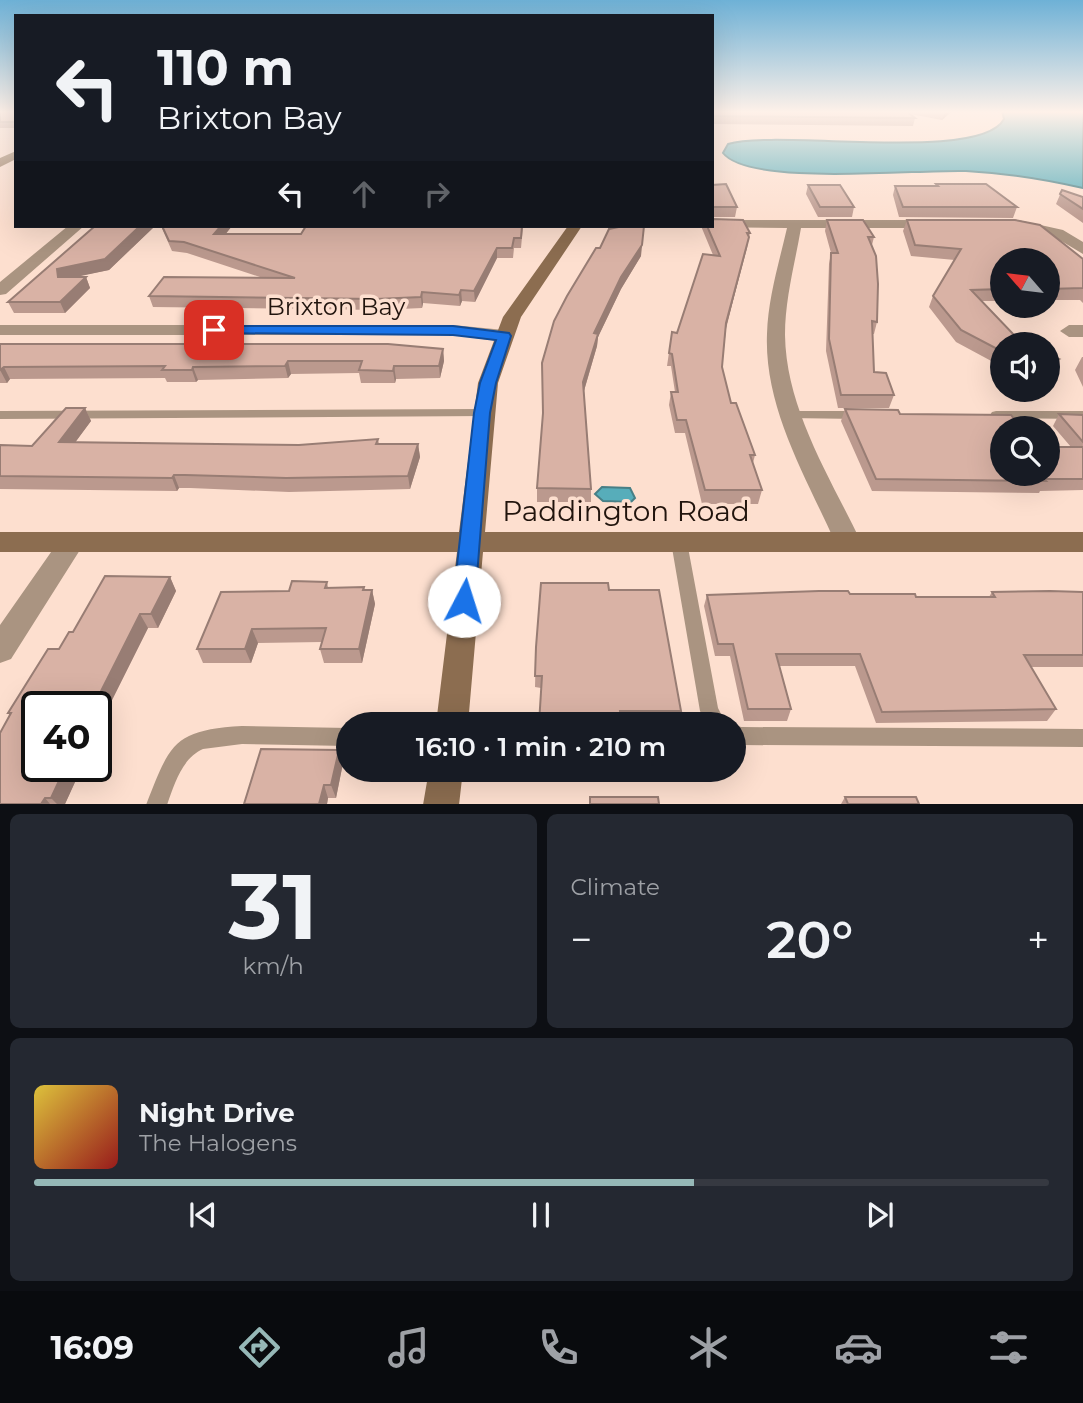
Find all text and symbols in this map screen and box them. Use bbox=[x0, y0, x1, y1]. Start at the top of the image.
text: 110 m bbox=[157, 38, 294, 97]
icon: left bbox=[42, 42, 133, 133]
text: Brixton Bay bbox=[157, 98, 342, 137]
icon: left bbox=[272, 175, 310, 213]
icon: ahead bbox=[345, 175, 383, 213]
icon: right bbox=[418, 175, 456, 213]
north arrow bbox=[990, 248, 1060, 318]
map controls bbox=[990, 248, 1060, 486]
street label: Brixton Bay bbox=[267, 292, 405, 321]
pin bbox=[184, 300, 244, 360]
icon: arrive bbox=[195, 311, 233, 349]
button: sound bbox=[990, 332, 1060, 402]
button: search bbox=[990, 416, 1060, 486]
street label: Paddington Road bbox=[502, 494, 750, 528]
position arrow bbox=[427, 564, 501, 638]
speed limit sign: 40 bbox=[21, 691, 112, 782]
text: 16:10 · 1 min · 210 m bbox=[416, 731, 666, 763]
text: 31 bbox=[228, 851, 318, 962]
text: Climate bbox=[571, 873, 660, 901]
text: 20° bbox=[766, 908, 853, 971]
text: − bbox=[571, 916, 592, 963]
text: + bbox=[1027, 916, 1049, 963]
text: km/h bbox=[243, 952, 304, 980]
text: Night Drive bbox=[139, 1097, 295, 1129]
text: The Halogens bbox=[139, 1129, 297, 1157]
icon: previous bbox=[184, 1196, 222, 1234]
icon: pause bbox=[522, 1196, 560, 1234]
icon: next bbox=[861, 1196, 899, 1234]
icon: directions bbox=[235, 1323, 284, 1372]
icon: music bbox=[384, 1323, 433, 1372]
icon: phone bbox=[534, 1323, 583, 1372]
icon: climate bbox=[684, 1323, 733, 1372]
icon: car bbox=[834, 1323, 883, 1372]
icon: filters bbox=[984, 1323, 1033, 1372]
text: 16:09 bbox=[50, 1328, 134, 1367]

